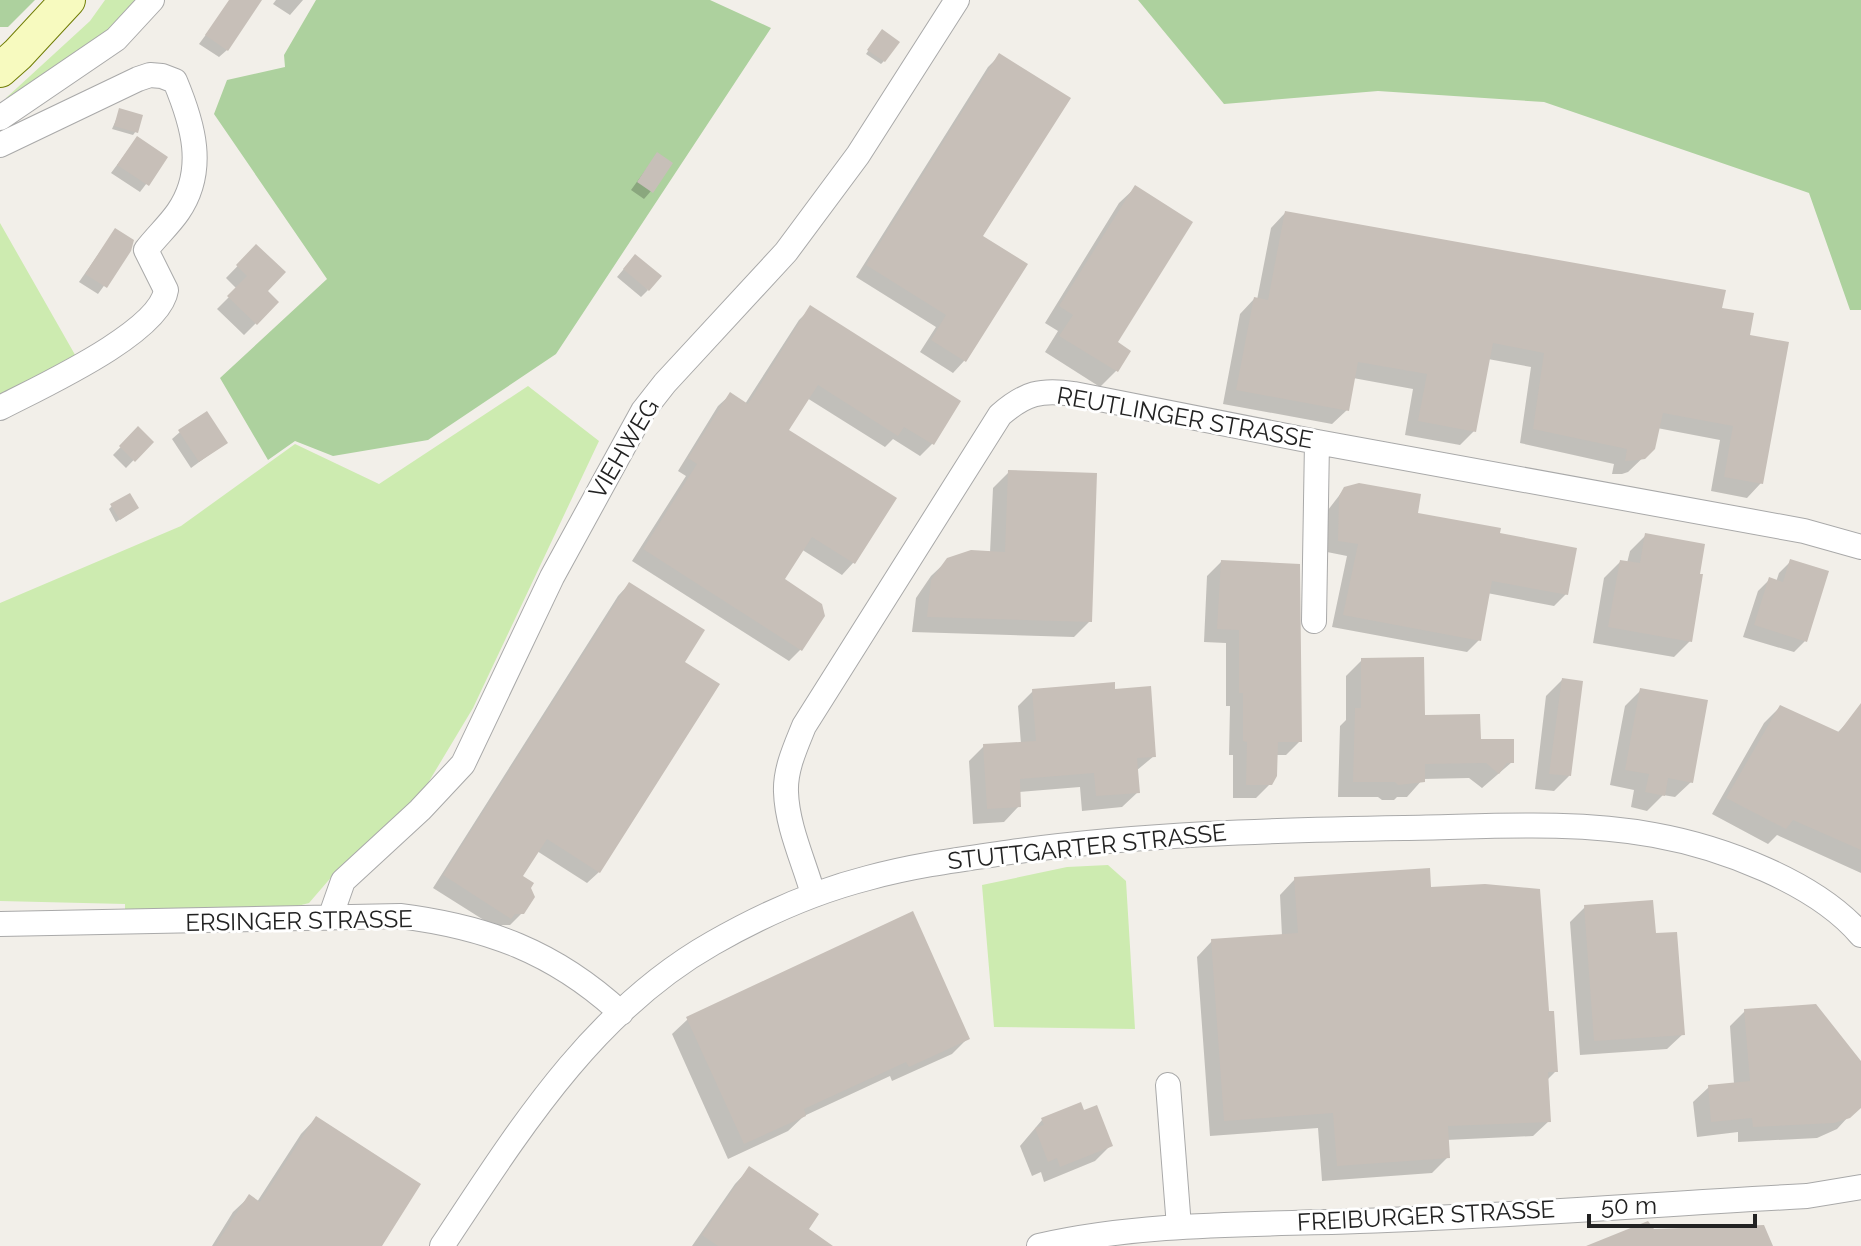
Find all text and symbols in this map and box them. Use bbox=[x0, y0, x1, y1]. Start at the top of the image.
street label: REUTLINGER STRASSE bbox=[1055, 381, 1315, 454]
street label: VIEHWEG bbox=[583, 394, 665, 504]
street label: STUTTGARTER STRASSE bbox=[946, 817, 1228, 876]
street label: ERSINGER STRASSE bbox=[185, 904, 413, 937]
scale bar bbox=[1589, 1178, 1755, 1228]
text: 50 m bbox=[1601, 1191, 1657, 1220]
street label: FREIBURGER STRASSE bbox=[1296, 1194, 1556, 1237]

